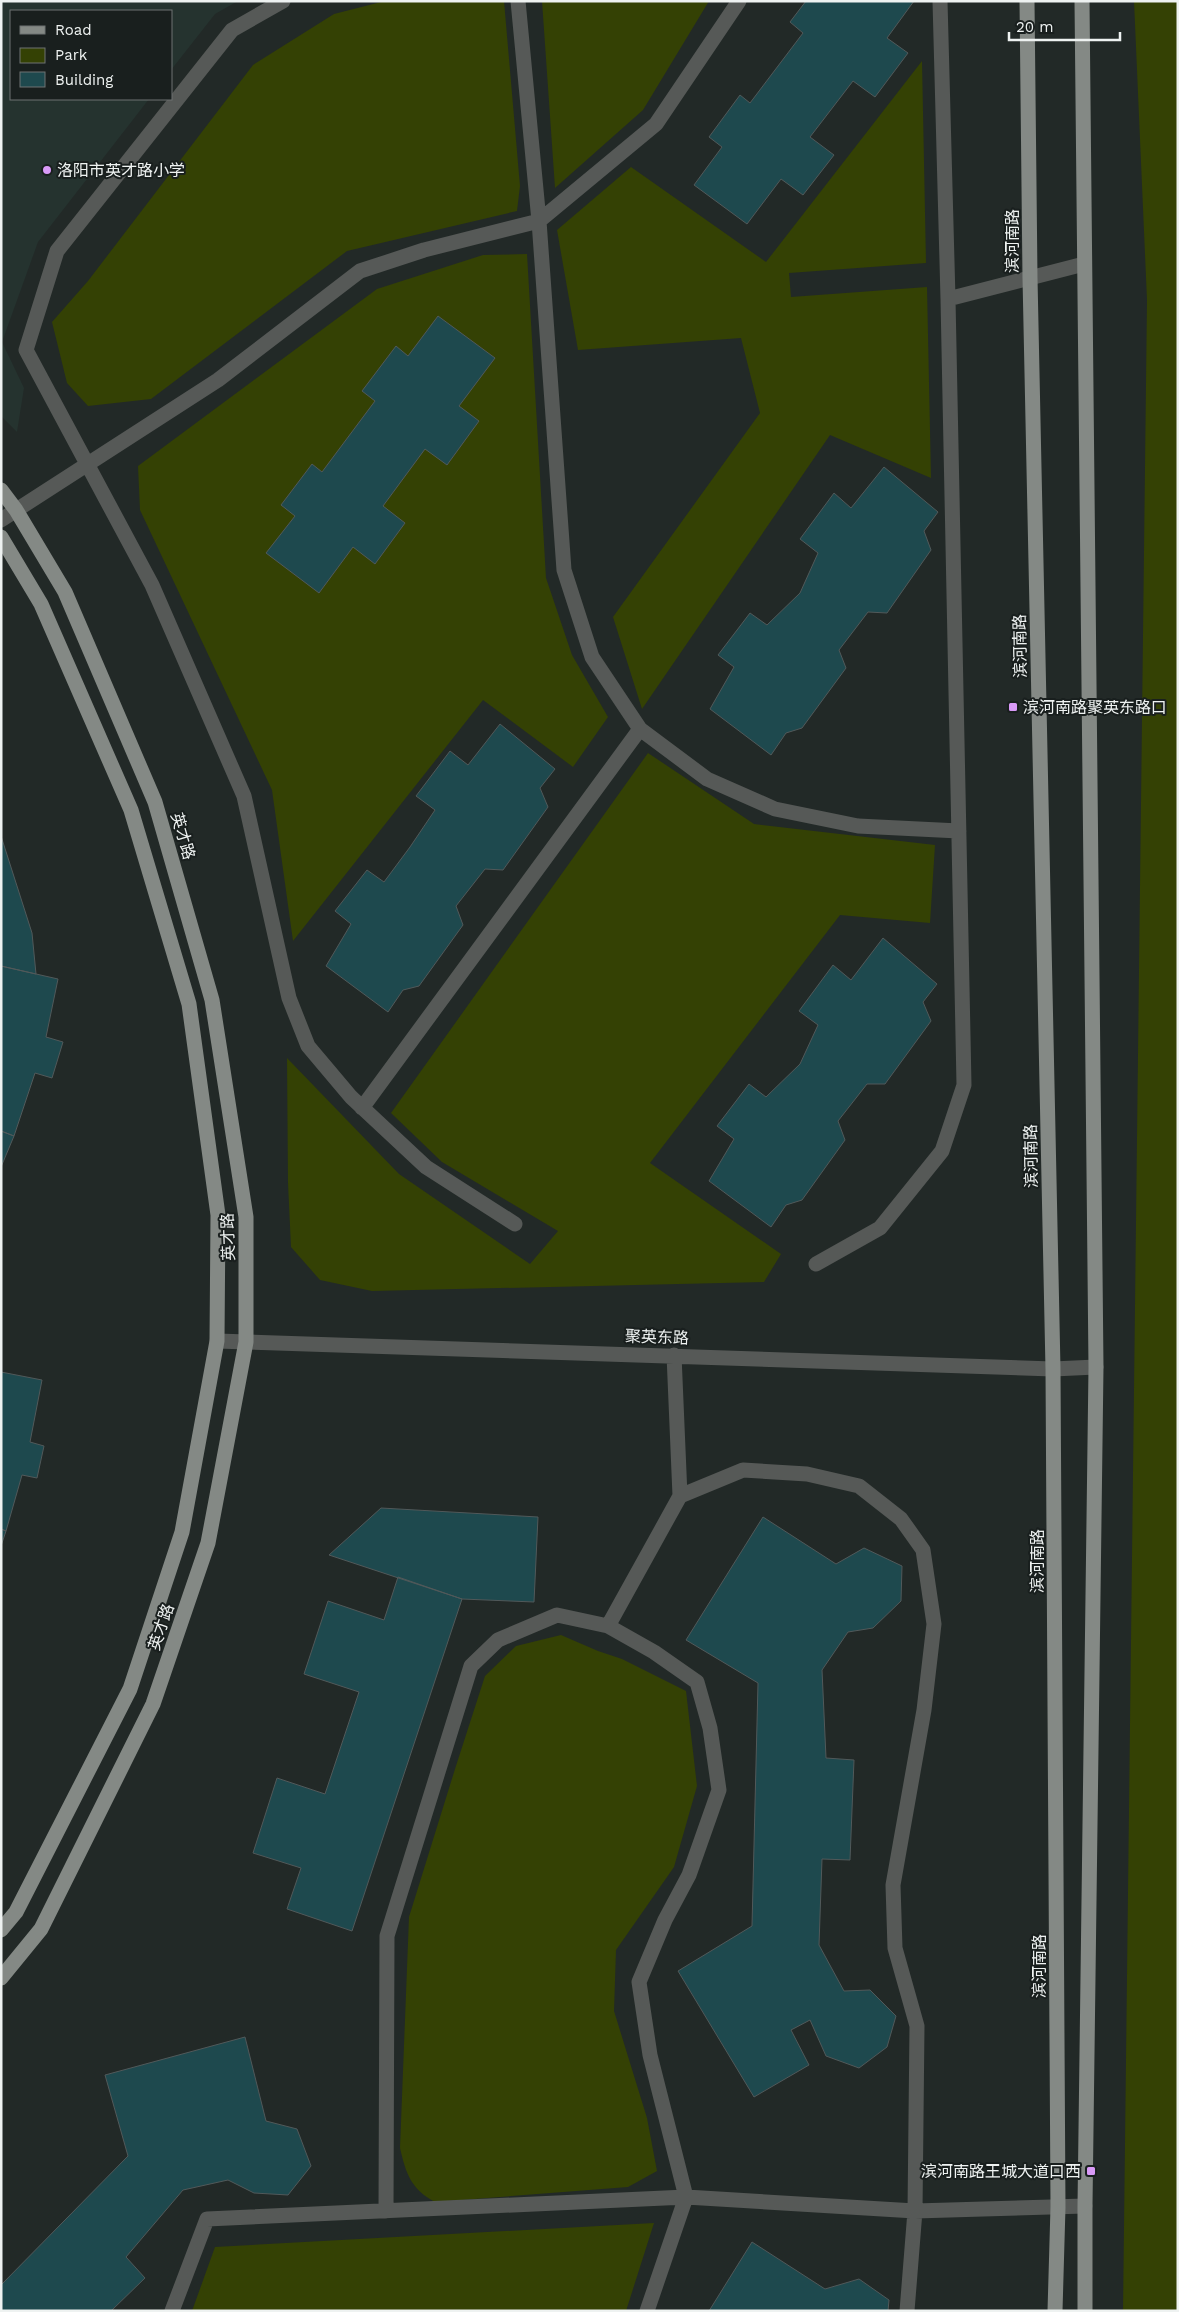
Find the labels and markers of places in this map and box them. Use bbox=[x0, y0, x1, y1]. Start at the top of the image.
place label: 洛阳市英才路小学 bbox=[57, 161, 185, 180]
marker: 洛阳市英才路小学 bbox=[41, 164, 53, 176]
place label: 滨河南路聚英东路口 bbox=[1023, 698, 1167, 717]
marker: 滨河南路聚英东路口 bbox=[1007, 701, 1019, 713]
place label: 滨河南路王城大道口西 bbox=[921, 2162, 1081, 2181]
marker: 滨河南路王城大道口西 bbox=[1085, 2165, 1097, 2177]

